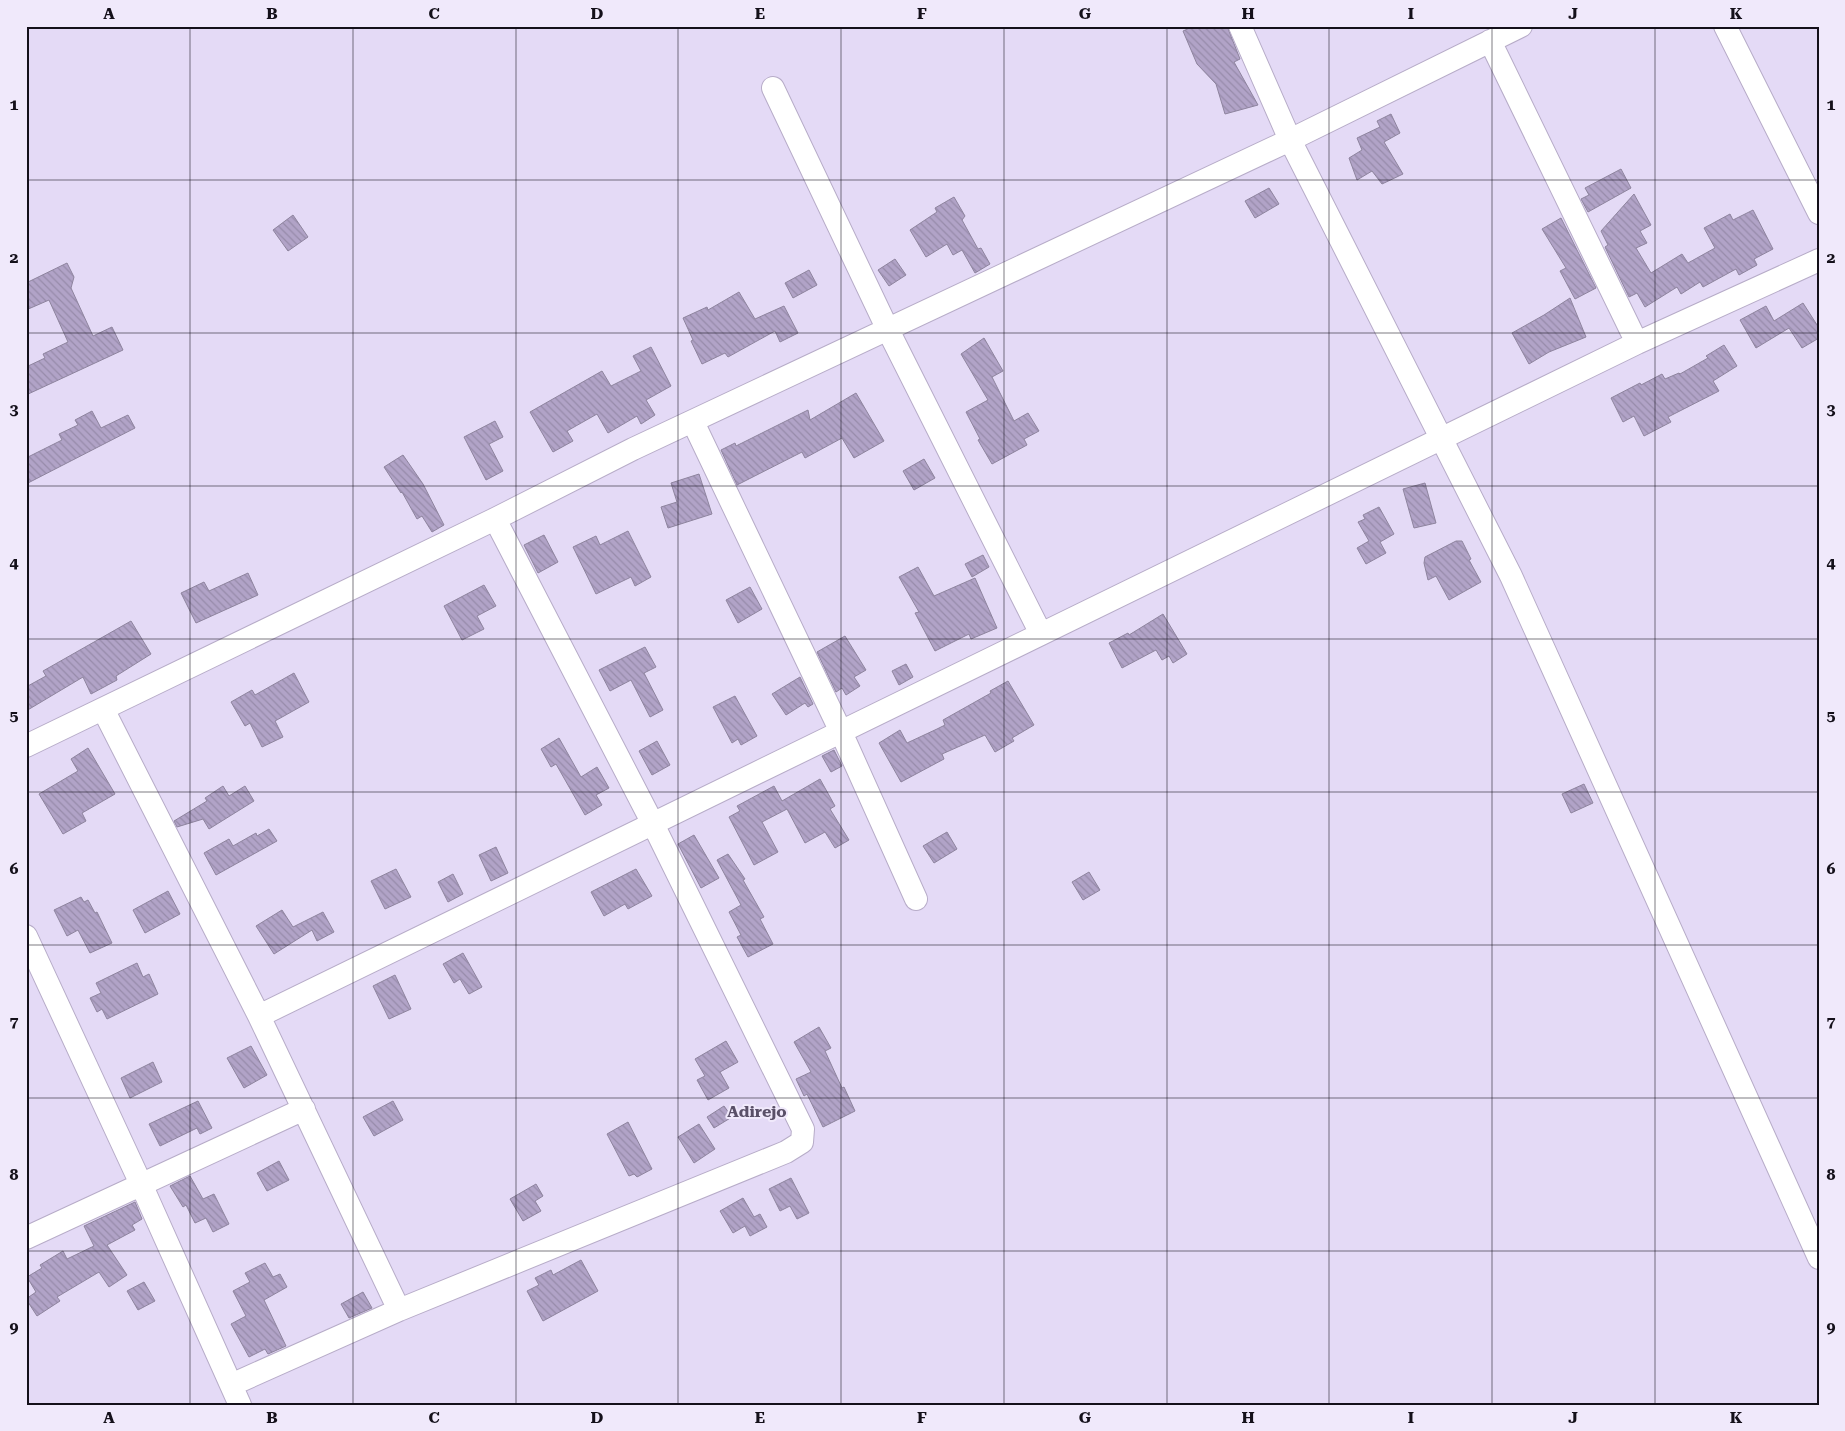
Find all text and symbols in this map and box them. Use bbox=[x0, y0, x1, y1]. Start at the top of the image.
text: A bbox=[103, 4, 115, 23]
text: B bbox=[266, 4, 278, 23]
text: C bbox=[428, 4, 440, 23]
text: D bbox=[591, 4, 604, 23]
text: E bbox=[755, 4, 765, 23]
text: F bbox=[917, 4, 927, 23]
text: G bbox=[1079, 4, 1092, 23]
text: H bbox=[1241, 4, 1255, 23]
text: I bbox=[1408, 4, 1414, 23]
text: J bbox=[1568, 4, 1578, 23]
text: K bbox=[1730, 4, 1743, 23]
text: 1 bbox=[10, 95, 19, 114]
text: 1 bbox=[1827, 95, 1836, 114]
text: 2 bbox=[10, 248, 19, 267]
text: 2 bbox=[1827, 248, 1836, 267]
text: 3 bbox=[10, 400, 19, 419]
text: 3 bbox=[1827, 400, 1836, 419]
text: 4 bbox=[10, 553, 19, 572]
text: 4 bbox=[1827, 553, 1836, 572]
text: 5 bbox=[10, 706, 19, 725]
text: 5 bbox=[1827, 706, 1836, 725]
text: 6 bbox=[10, 859, 19, 878]
text: 6 bbox=[1827, 859, 1836, 878]
text: 7 bbox=[10, 1012, 19, 1031]
text: 7 bbox=[1827, 1012, 1836, 1031]
district label: Adirejo bbox=[727, 1102, 787, 1121]
text: 8 bbox=[10, 1165, 19, 1184]
text: 8 bbox=[1827, 1165, 1836, 1184]
text: 9 bbox=[10, 1318, 19, 1337]
text: 9 bbox=[1827, 1318, 1836, 1337]
text: A bbox=[103, 1408, 115, 1427]
text: B bbox=[266, 1408, 278, 1427]
text: C bbox=[428, 1408, 440, 1427]
text: D bbox=[591, 1408, 604, 1427]
text: E bbox=[755, 1408, 765, 1427]
text: F bbox=[917, 1408, 927, 1427]
text: G bbox=[1079, 1408, 1092, 1427]
text: H bbox=[1241, 1408, 1255, 1427]
text: I bbox=[1408, 1408, 1414, 1427]
text: J bbox=[1568, 1408, 1578, 1427]
text: K bbox=[1730, 1408, 1743, 1427]

